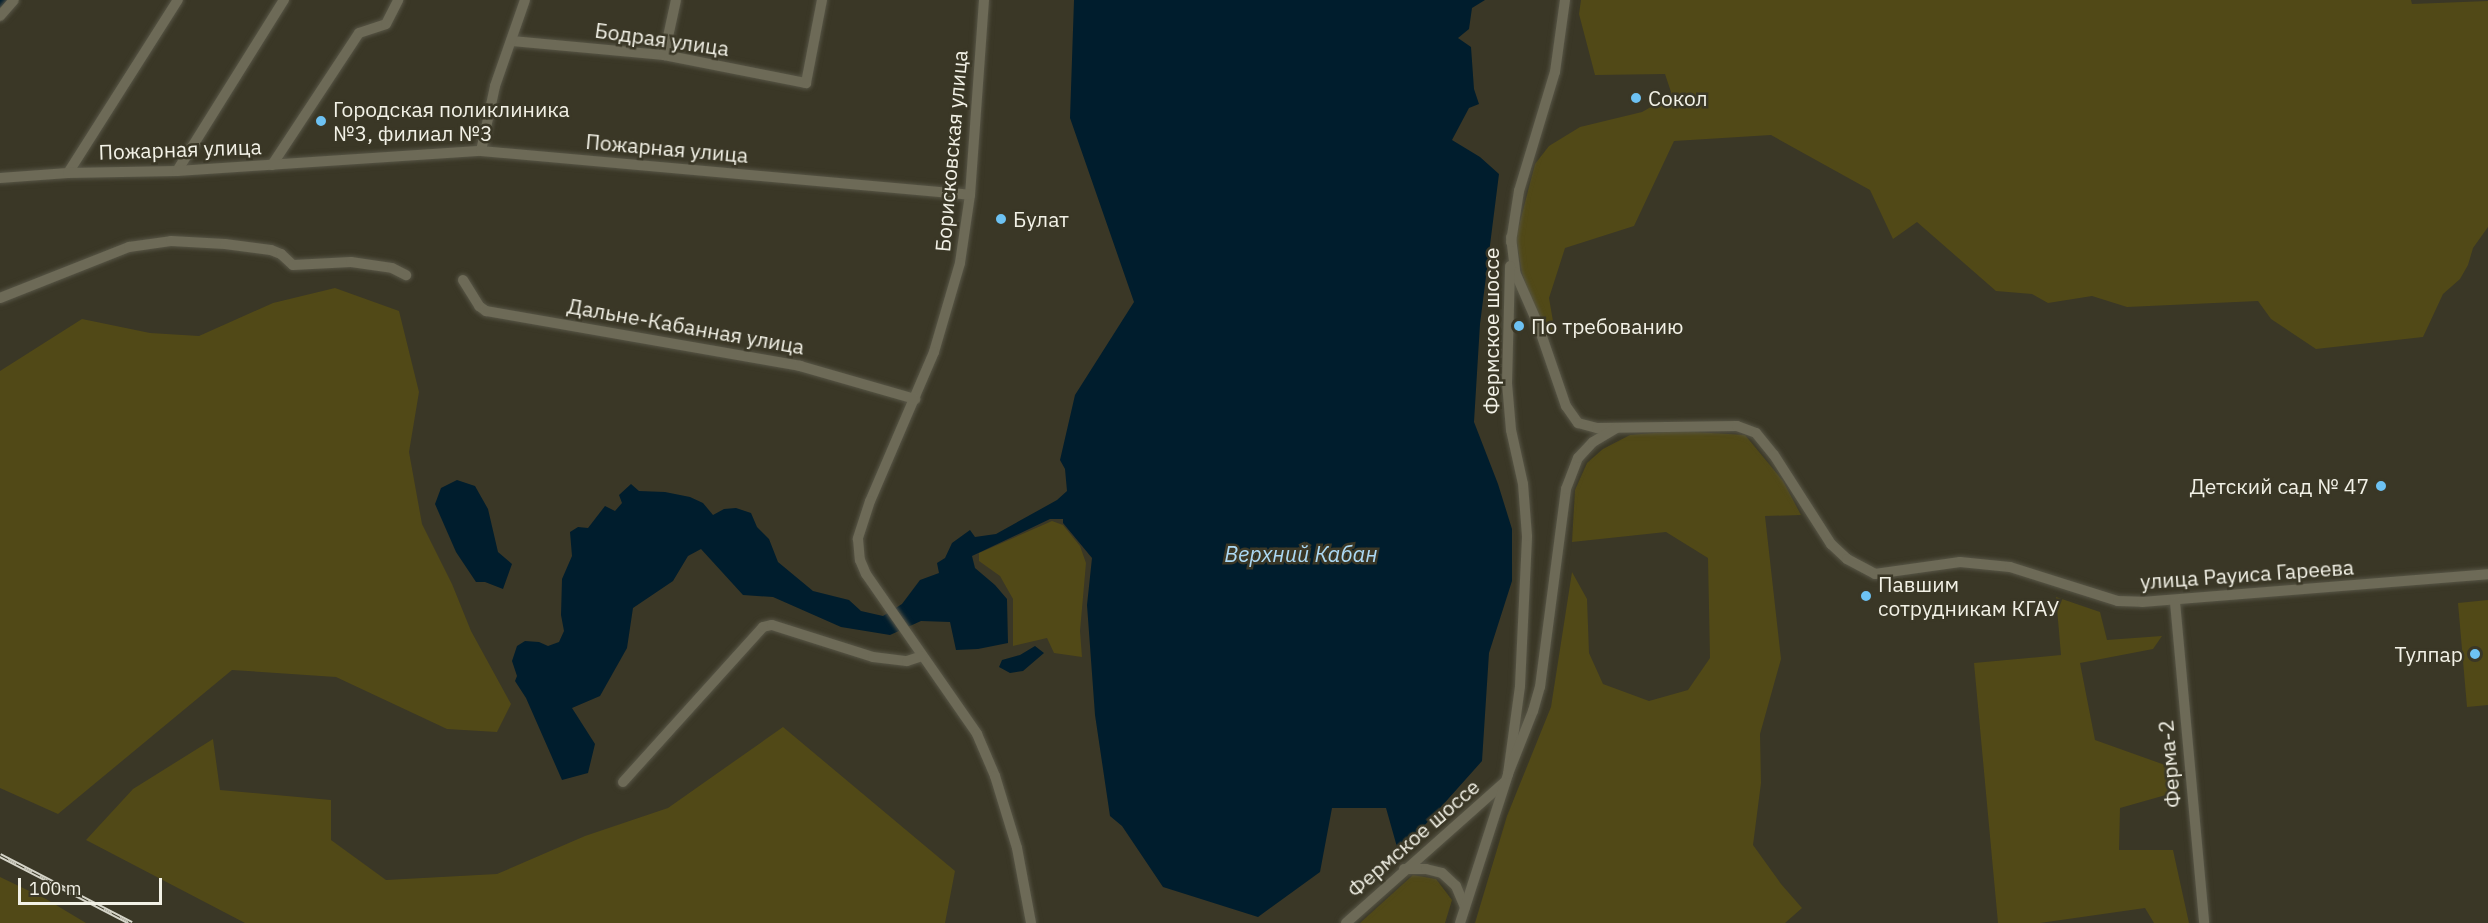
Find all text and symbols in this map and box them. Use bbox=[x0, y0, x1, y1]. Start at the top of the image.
street label: Бодрая улица bbox=[593, 17, 731, 61]
street label: Борисковская улица bbox=[930, 49, 972, 253]
place label: Сокол bbox=[1648, 85, 1708, 111]
marker: Сокол bbox=[1629, 91, 1643, 105]
place label: Городская поликлиника №3, филиал №3 bbox=[333, 96, 570, 146]
marker: Городская поликлиника №3, филиал №3 bbox=[314, 114, 328, 128]
street label: Пожарная улица bbox=[585, 128, 749, 168]
street label: Пожарная улица bbox=[98, 134, 262, 164]
place label: Булат bbox=[1013, 206, 1069, 232]
marker: Булат bbox=[994, 212, 1008, 226]
street label: Фермское шоссе bbox=[1478, 248, 1504, 414]
street label: Дальне-Кабанная улица bbox=[566, 293, 806, 359]
place label: По требованию bbox=[1531, 313, 1684, 339]
marker: По требованию bbox=[1512, 319, 1526, 333]
place label: Детский сад № 47 bbox=[2190, 473, 2369, 499]
marker: Детский сад № 47 bbox=[2374, 479, 2388, 493]
water label: Верхний Кабан bbox=[1224, 541, 1378, 567]
street label: улица Рауиса Гареева bbox=[2139, 554, 2355, 594]
place label: Павшим сотрудникам КГАУ bbox=[1878, 571, 2059, 621]
marker: Павшим сотрудникам КГАУ bbox=[1859, 589, 1873, 603]
place label: Тулпар bbox=[2394, 641, 2463, 667]
marker: Тулпар bbox=[2468, 647, 2482, 661]
street label: Ферма-2 bbox=[2153, 719, 2185, 809]
street label: Фермское шоссе bbox=[1342, 774, 1484, 902]
scale bar bbox=[21, 866, 165, 904]
text: 100 m bbox=[29, 877, 81, 900]

